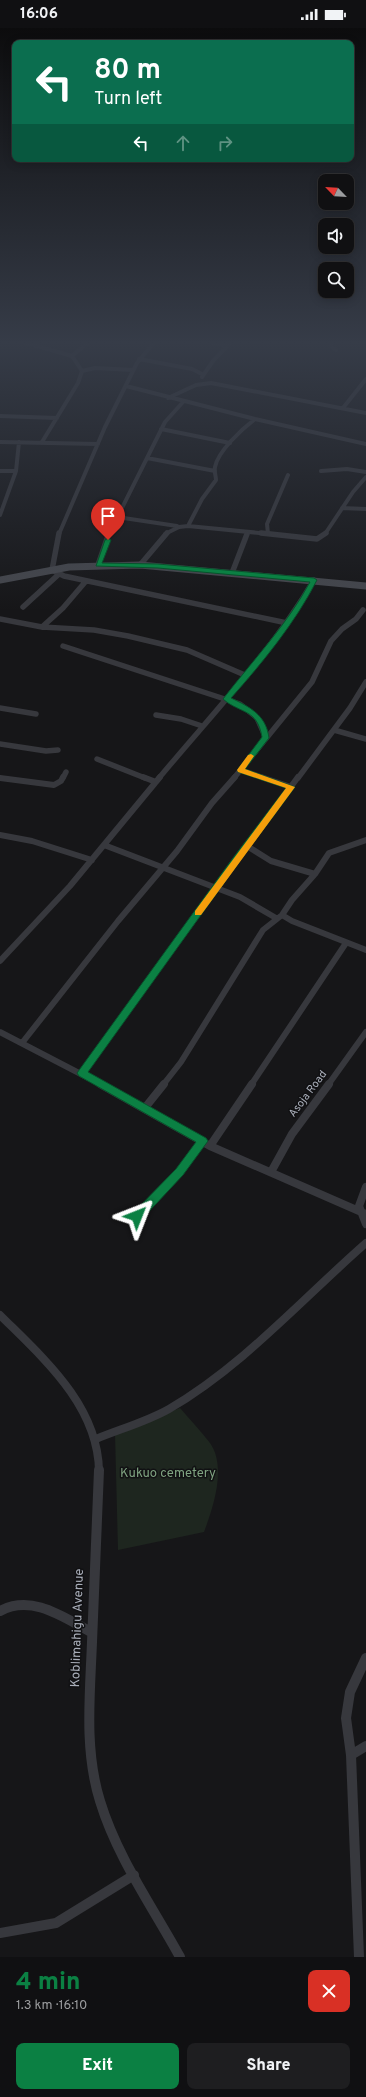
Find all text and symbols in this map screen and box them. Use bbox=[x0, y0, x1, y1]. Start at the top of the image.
text: 16:06 bbox=[20, 5, 58, 24]
text: 80 m bbox=[94, 53, 161, 89]
icon: left bbox=[28, 56, 80, 108]
text: Turn left bbox=[94, 88, 162, 111]
icon: left bbox=[130, 132, 152, 154]
icon: ahead bbox=[172, 132, 194, 154]
icon: right bbox=[214, 132, 236, 154]
north arrow bbox=[318, 174, 354, 210]
map controls bbox=[318, 174, 354, 298]
button: sound bbox=[318, 218, 354, 254]
button: search bbox=[318, 262, 354, 298]
pin bbox=[91, 499, 125, 540]
icon: arrive bbox=[97, 505, 119, 527]
street label: Asoja Road bbox=[286, 1068, 330, 1120]
position arrow bbox=[116, 1195, 158, 1237]
park label: Kukuo cemetery bbox=[120, 1466, 216, 1482]
street label: Koblimahigu Avenue bbox=[68, 1568, 88, 1688]
text: 4 min bbox=[16, 1968, 80, 1998]
button: close bbox=[308, 1970, 350, 2012]
text: 1.3 km · 16:10 bbox=[16, 1998, 87, 2014]
button: Exit bbox=[16, 2043, 179, 2089]
button: Share bbox=[187, 2043, 350, 2089]

